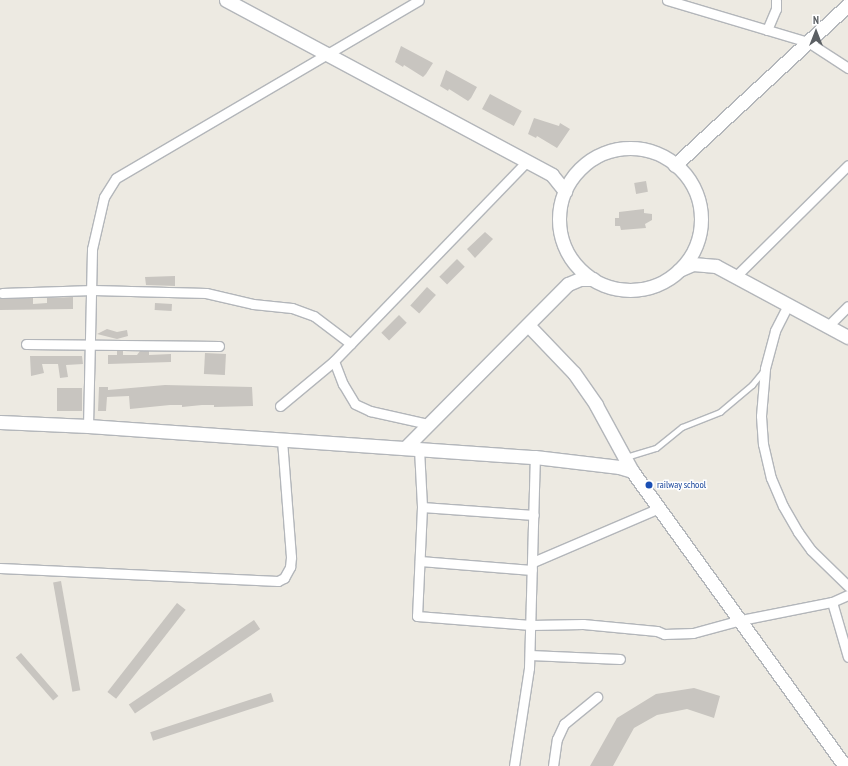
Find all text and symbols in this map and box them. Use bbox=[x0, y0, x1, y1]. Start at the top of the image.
north arrow bbox=[796, 12, 836, 52]
text: N bbox=[813, 13, 819, 27]
place label: railway school bbox=[657, 479, 706, 491]
marker: railway school bbox=[644, 480, 654, 490]

